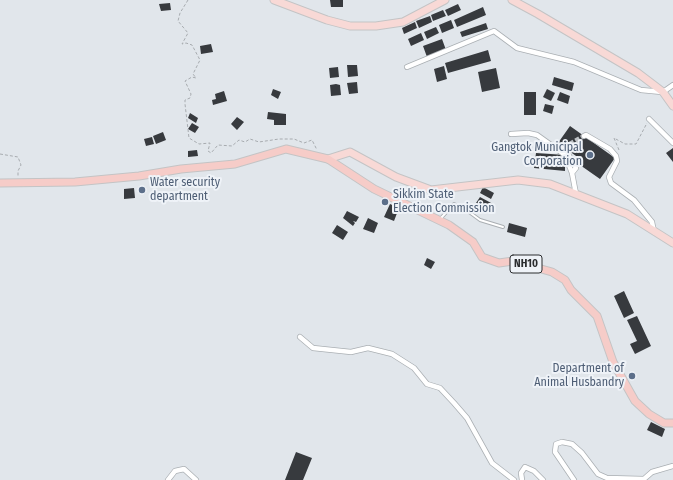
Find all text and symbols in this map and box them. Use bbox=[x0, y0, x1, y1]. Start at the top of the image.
place label: Gangtok Municipal Corporation bbox=[491, 141, 582, 169]
marker: Gangtok Municipal Corporation bbox=[585, 150, 595, 160]
place label: Water security department bbox=[150, 176, 220, 204]
marker: Water security department bbox=[137, 185, 147, 195]
place label: Sikkim State Election Commission bbox=[393, 188, 495, 216]
marker: Sikkim State Election Commission bbox=[380, 197, 390, 207]
road number: NH10 bbox=[510, 255, 542, 273]
place label: Department of Animal Husbandry bbox=[534, 362, 624, 390]
marker: Department of Animal Husbandry bbox=[627, 371, 637, 381]

